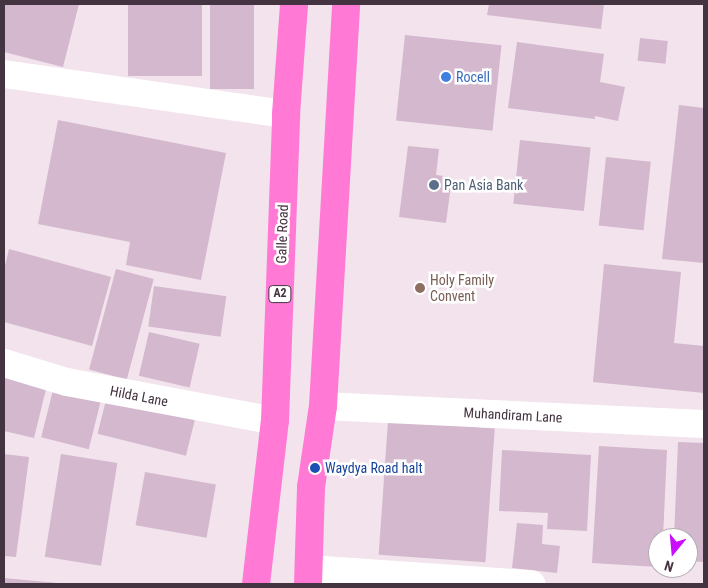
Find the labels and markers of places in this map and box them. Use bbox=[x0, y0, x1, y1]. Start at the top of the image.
place label: Rocell bbox=[456, 69, 490, 85]
marker: Rocell bbox=[440, 71, 452, 83]
place label: Pan Asia Bank bbox=[444, 177, 523, 193]
marker: Pan Asia Bank bbox=[428, 179, 440, 191]
place label: Holy Family Convent bbox=[430, 272, 494, 304]
marker: Holy Family Convent bbox=[414, 282, 426, 294]
place label: Waydya Road halt bbox=[325, 460, 423, 476]
marker: Waydya Road halt bbox=[309, 462, 321, 474]

